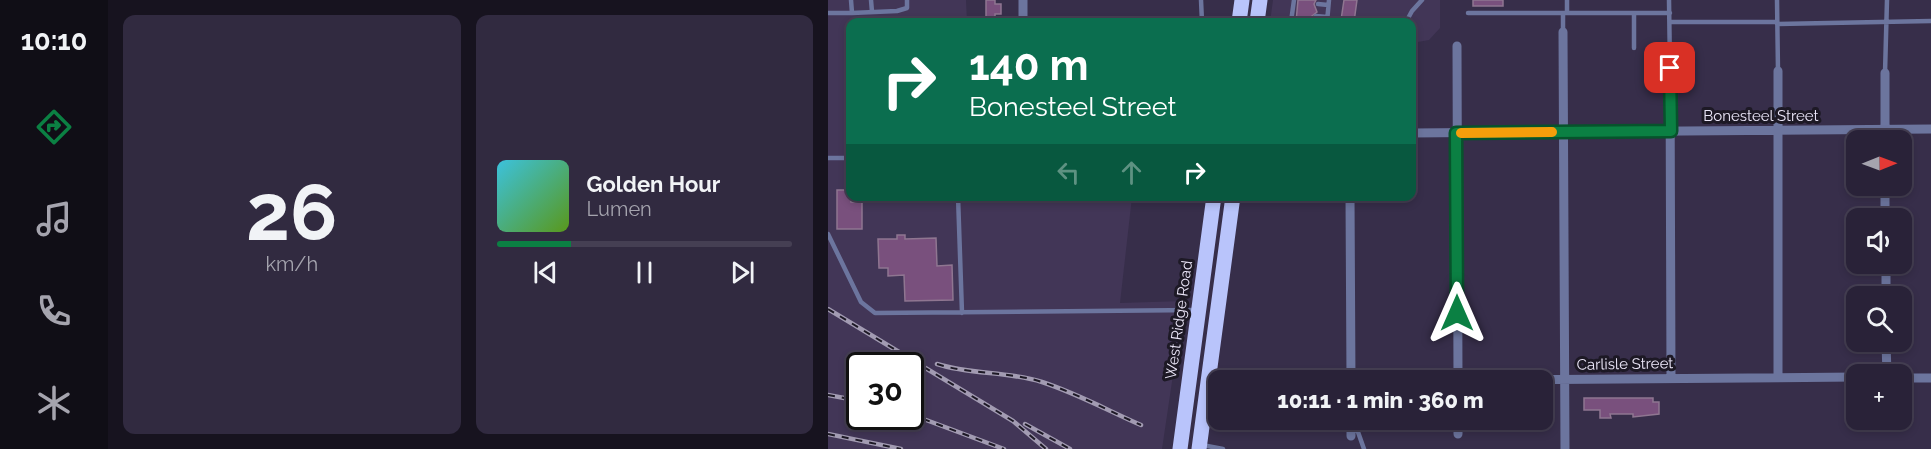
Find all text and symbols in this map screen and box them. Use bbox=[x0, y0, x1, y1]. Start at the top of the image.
text: 10:10 bbox=[21, 25, 87, 56]
text: 140 m bbox=[969, 41, 1089, 90]
icon: right bbox=[870, 42, 948, 120]
pin bbox=[1644, 42, 1695, 93]
icon: arrive bbox=[1653, 51, 1686, 84]
text: Bonesteel Street bbox=[969, 91, 1176, 122]
icon: directions bbox=[33, 106, 75, 148]
street label: Bonesteel Street bbox=[1703, 107, 1819, 125]
north arrow bbox=[1846, 130, 1912, 196]
map controls bbox=[1846, 130, 1912, 430]
icon: left bbox=[1052, 156, 1085, 189]
icon: ahead bbox=[1115, 156, 1148, 189]
icon: right bbox=[1178, 156, 1211, 189]
text: 26 bbox=[246, 167, 337, 258]
text: Golden Hour bbox=[587, 171, 720, 197]
text: Lumen bbox=[587, 197, 652, 221]
icon: music bbox=[33, 198, 75, 240]
button: sound bbox=[1846, 208, 1912, 274]
text: km/h bbox=[265, 252, 318, 276]
icon: previous bbox=[529, 256, 562, 289]
icon: pause bbox=[628, 256, 661, 289]
icon: next bbox=[726, 256, 759, 289]
street label: West Ridge Road bbox=[1162, 259, 1196, 381]
position arrow bbox=[1425, 281, 1489, 345]
button: search bbox=[1846, 286, 1912, 352]
icon: phone bbox=[33, 290, 75, 332]
speed limit sign: 30 bbox=[846, 352, 924, 430]
street label: Carlisle Street bbox=[1577, 354, 1673, 374]
button: + bbox=[1846, 364, 1912, 430]
icon: climate bbox=[33, 382, 75, 424]
text: 10:11 · 1 min · 360 m bbox=[1277, 387, 1484, 413]

